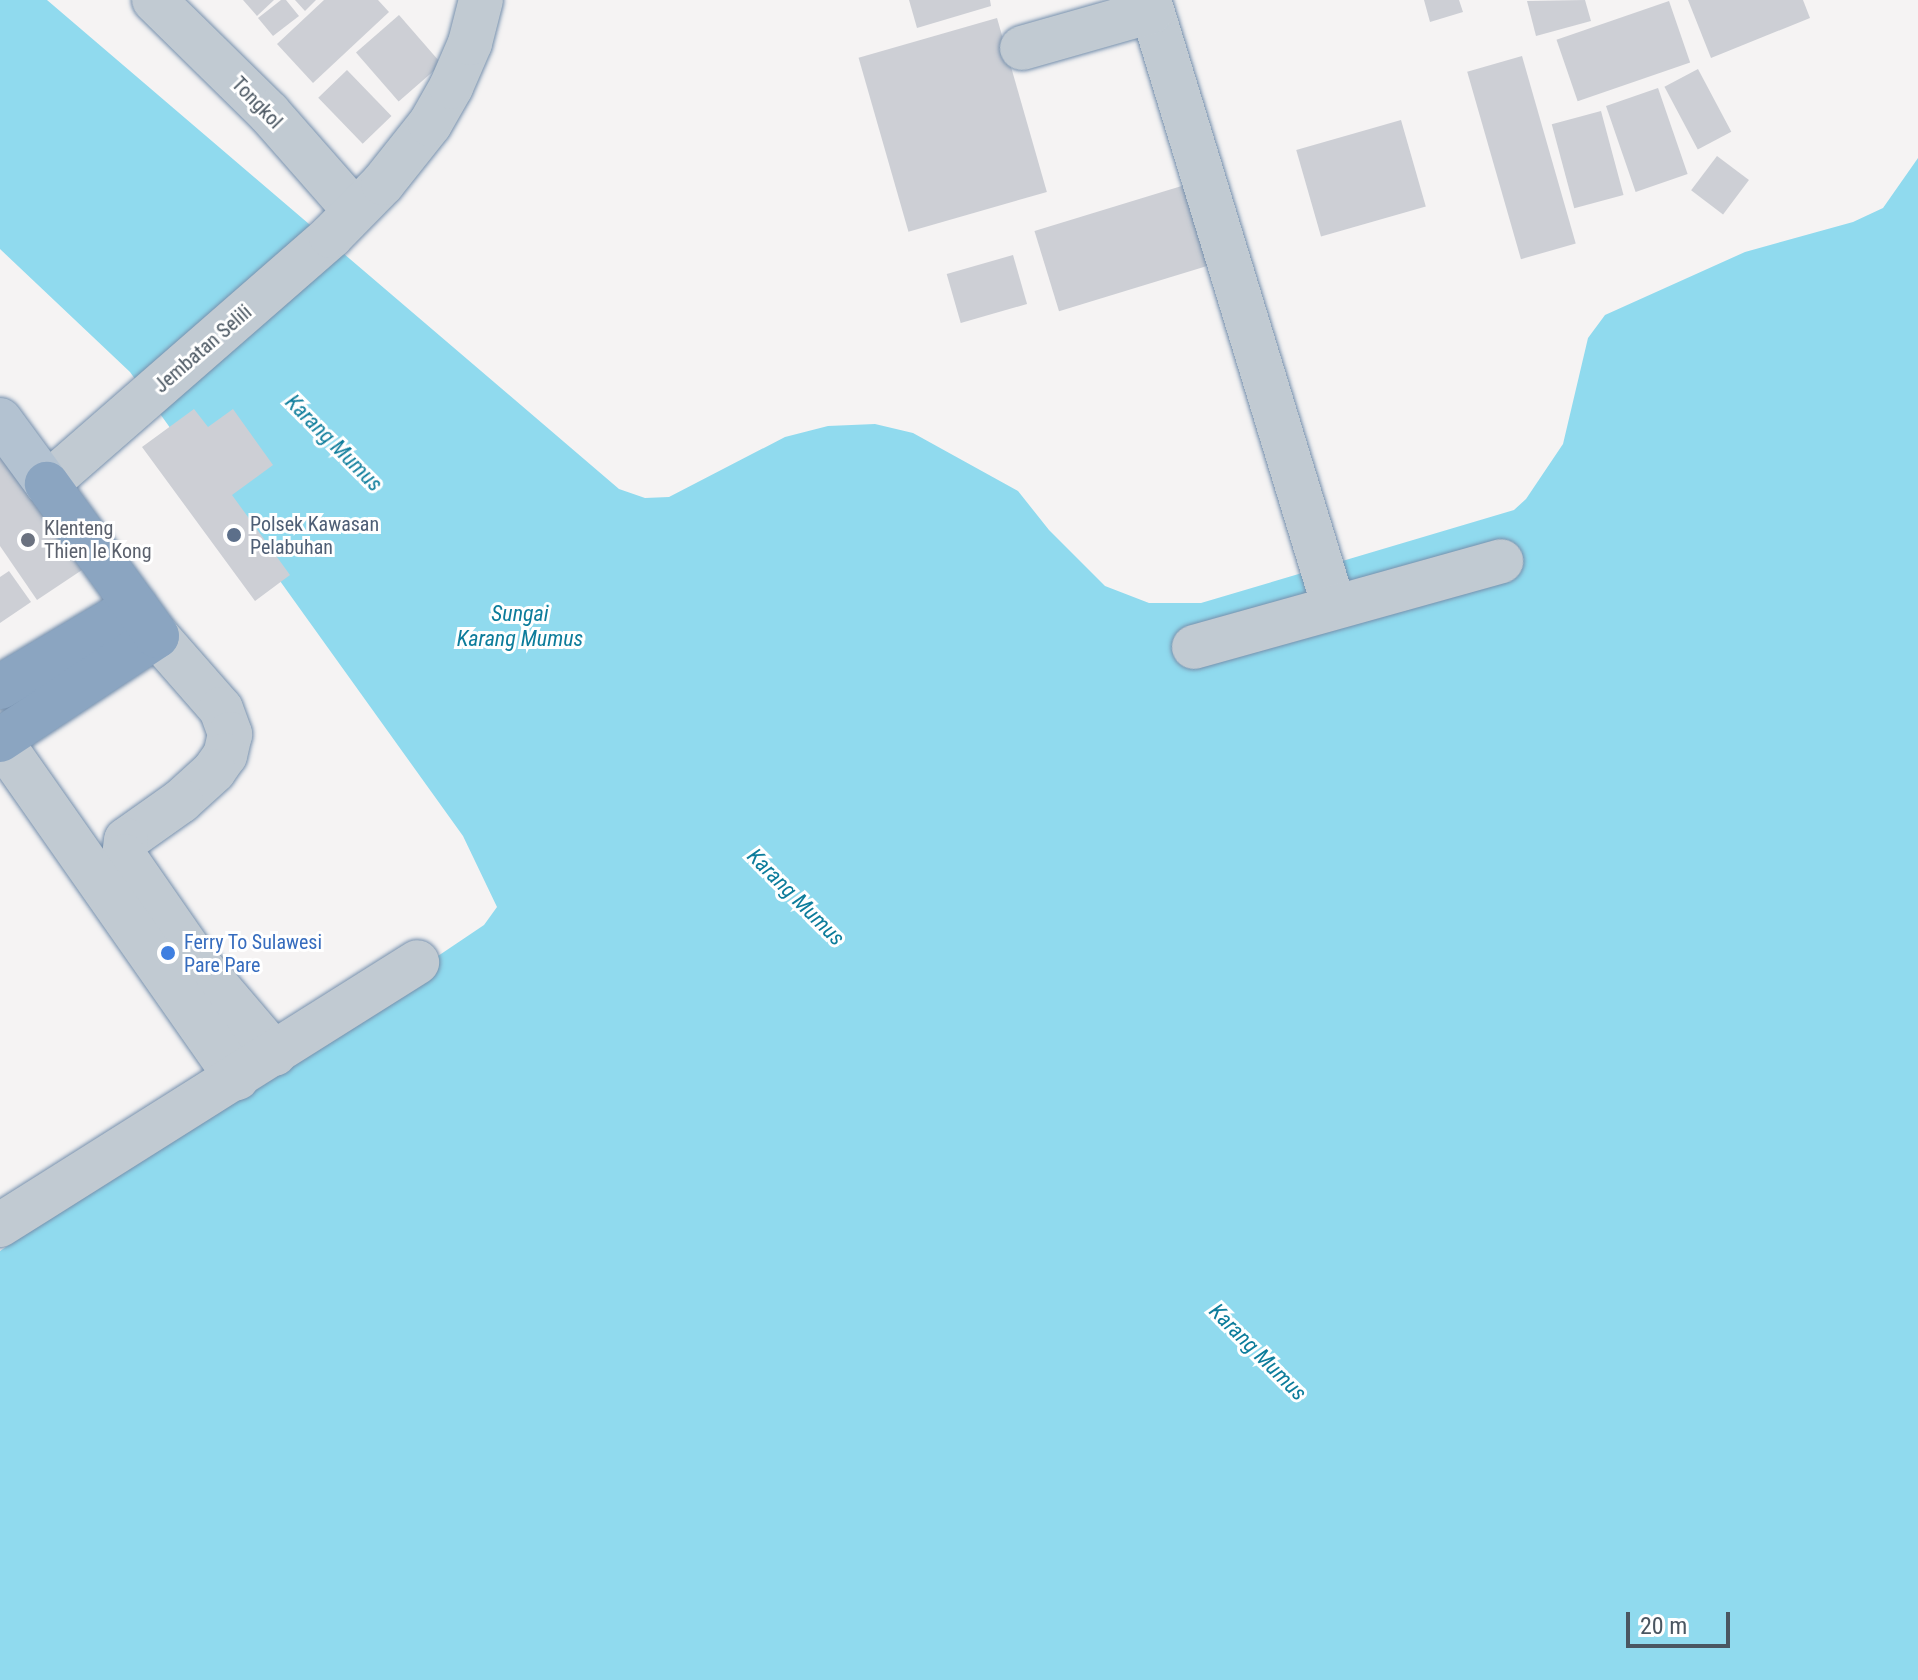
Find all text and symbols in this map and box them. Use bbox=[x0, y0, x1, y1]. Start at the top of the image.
street label: Tongkol bbox=[227, 72, 287, 134]
street label: Jembatan Selili bbox=[149, 300, 257, 398]
water label: Karang Mumus bbox=[280, 389, 388, 497]
place label: Polsek Kawasan Pelabuhan bbox=[250, 512, 379, 559]
place label: Klenteng Thien Ie Kong bbox=[44, 516, 152, 563]
marker: Polsek Kawasan Pelabuhan bbox=[225, 526, 243, 544]
marker: Klenteng Thien Ie Kong bbox=[19, 531, 37, 549]
water label: Sungai Karang Mumus bbox=[457, 600, 583, 652]
water label: Karang Mumus bbox=[742, 843, 850, 951]
place label: Ferry To Sulawesi Pare Pare bbox=[184, 930, 322, 977]
marker: Ferry To Sulawesi Pare Pare bbox=[159, 944, 177, 962]
water label: Karang Mumus bbox=[1204, 1298, 1312, 1406]
scale bar bbox=[1630, 1596, 1734, 1646]
text: 20 m bbox=[1640, 1612, 1687, 1640]

